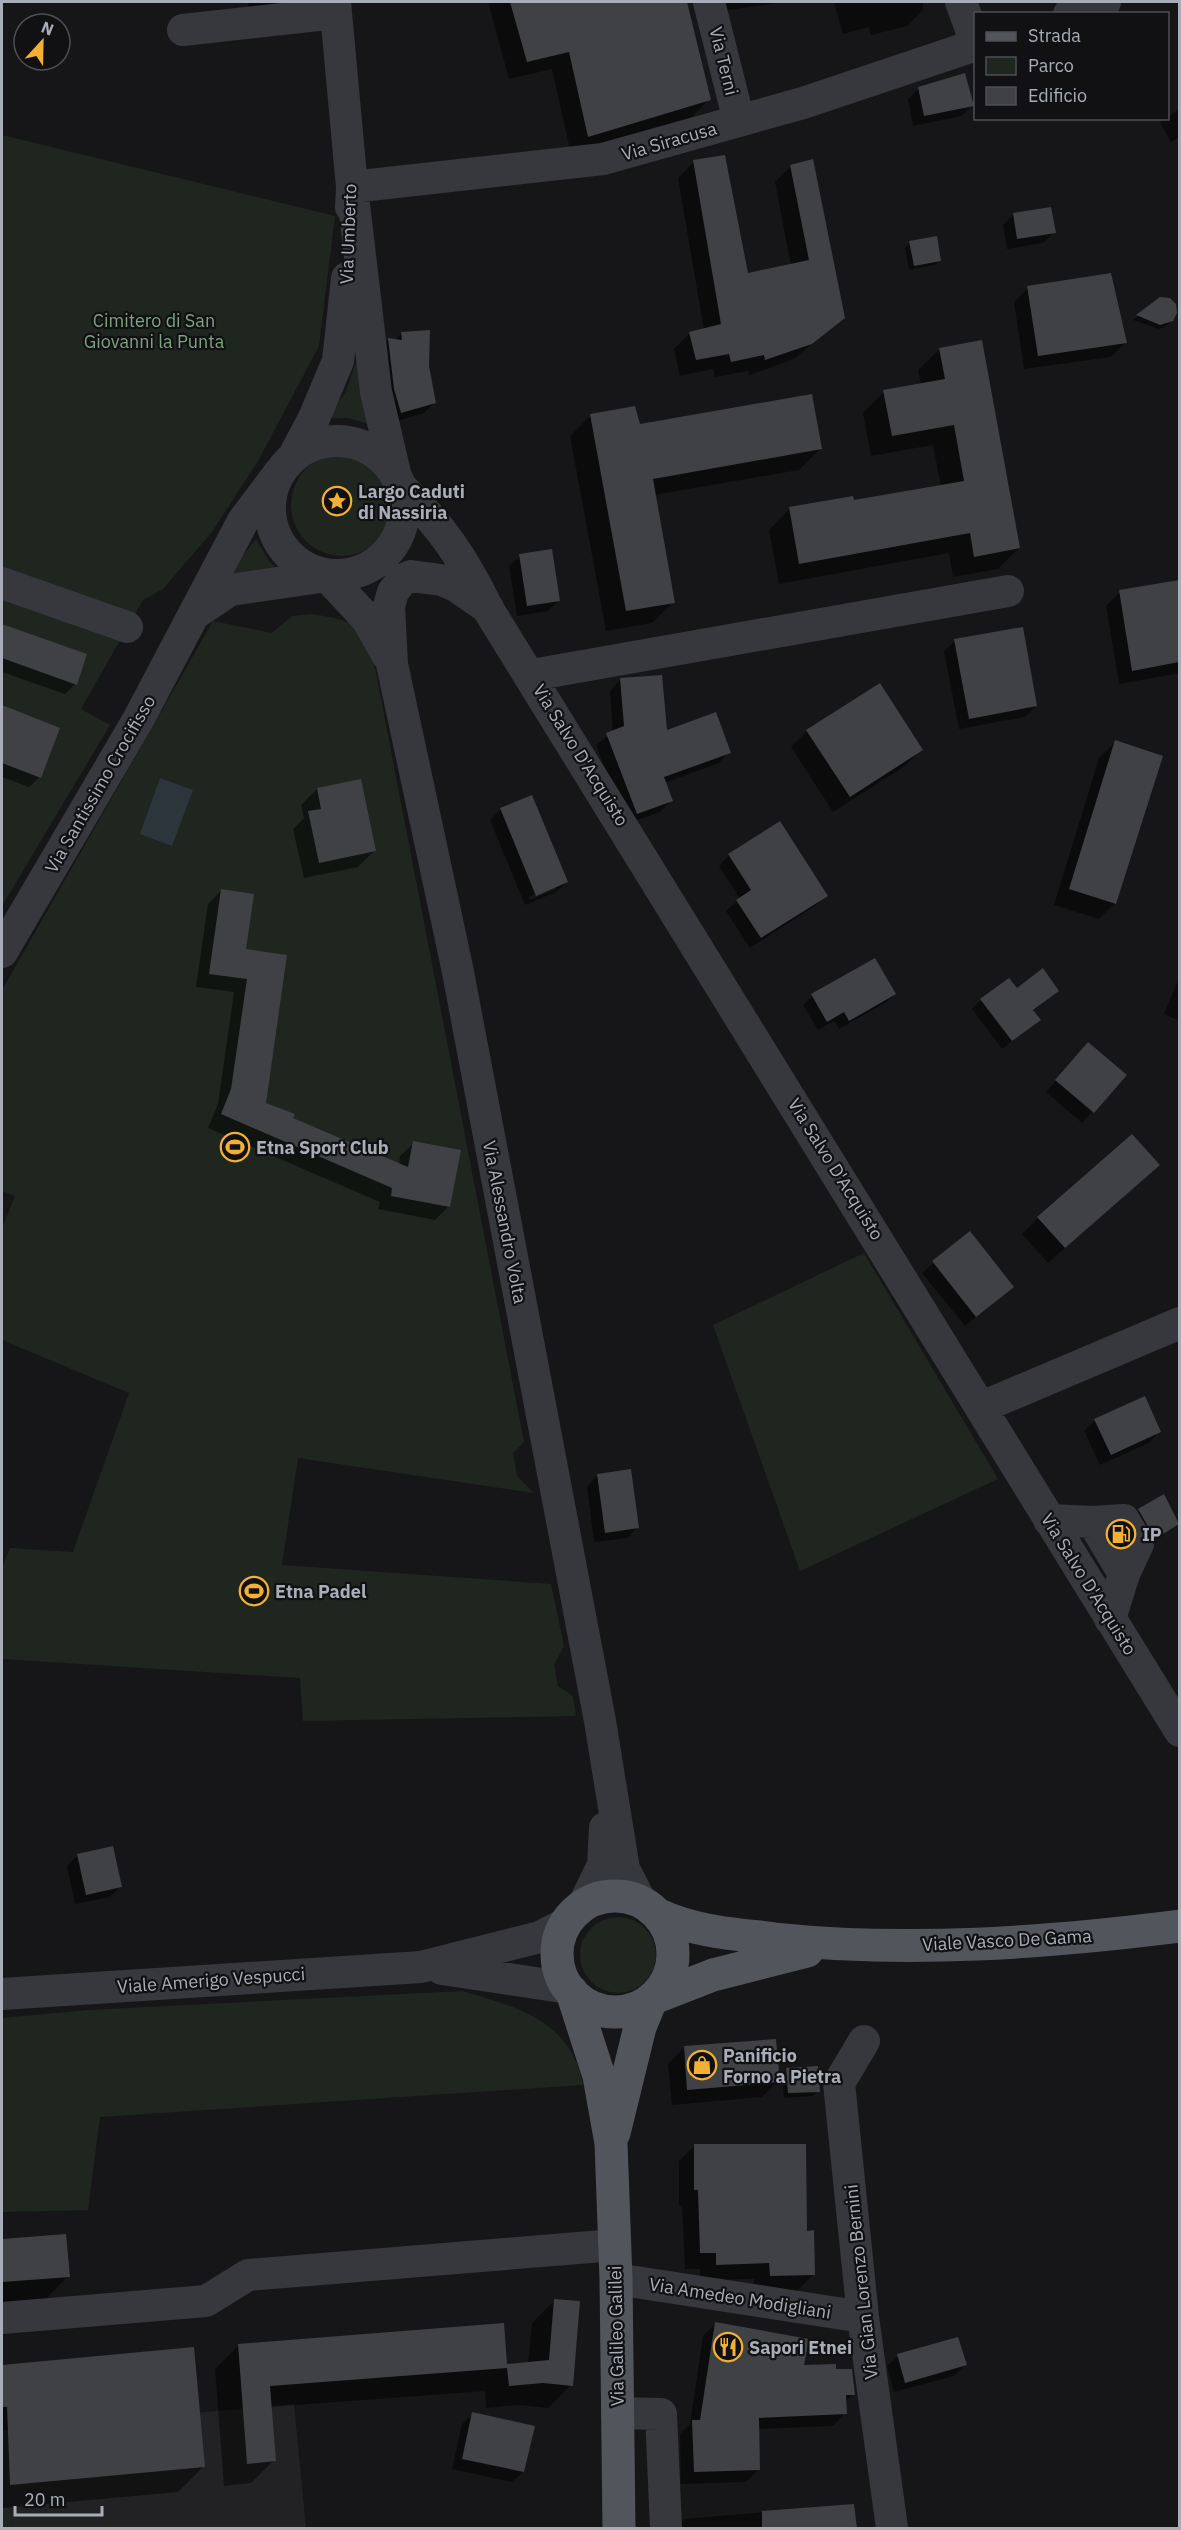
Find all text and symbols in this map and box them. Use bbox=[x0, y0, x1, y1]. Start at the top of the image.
north arrow bbox=[12, 12, 72, 72]
legend bbox=[974, 12, 1169, 120]
text: N bbox=[38, 17, 57, 40]
street label: Via Terni bbox=[704, 24, 744, 98]
text: Strada bbox=[1028, 24, 1081, 47]
text: Parco bbox=[1028, 54, 1074, 77]
text: Edificio bbox=[1028, 84, 1087, 107]
street label: Via Siracusa bbox=[619, 116, 720, 166]
street label: Via Umberto bbox=[335, 183, 361, 285]
park label: Cimitero di San Giovanni la Punta bbox=[84, 309, 225, 353]
place label: Largo Caduti di Nassiria bbox=[358, 480, 465, 524]
place icon: Largo Caduti di Nassiria bbox=[321, 485, 353, 517]
street label: Via Salvo D'Acquisto bbox=[528, 680, 634, 830]
street label: Via Santissimo Crocifisso bbox=[40, 691, 160, 877]
street label: Via Salvo D'Acquisto bbox=[783, 1094, 889, 1244]
sports icon: Etna Sport Club bbox=[219, 1131, 251, 1163]
place label: Etna Sport Club bbox=[256, 1136, 389, 1159]
street label: Via Alessandro Volta bbox=[478, 1139, 532, 1306]
street label: Via Salvo D'Acquisto bbox=[1036, 1509, 1142, 1659]
fuel station icon: IP bbox=[1105, 1518, 1137, 1550]
place label: IP bbox=[1142, 1523, 1162, 1546]
sports icon: Etna Padel bbox=[238, 1575, 270, 1607]
place label: Etna Padel bbox=[275, 1580, 367, 1603]
street label: Viale Vasco De Gama bbox=[922, 1924, 1093, 1956]
street label: Viale Amerigo Vespucci bbox=[116, 1962, 306, 1998]
place label: Panificio Forno a Pietra bbox=[723, 2044, 841, 2088]
shop icon: Panificio Forno a Pietra bbox=[686, 2049, 718, 2081]
street label: Via Gian Lorenzo Bernini bbox=[839, 2183, 883, 2381]
street label: Via Galileo Galilei bbox=[603, 2265, 629, 2407]
street label: Via Amedeo Modigliani bbox=[647, 2272, 833, 2324]
restaurant icon: Sapori Etnei bbox=[712, 2331, 744, 2363]
place label: Sapori Etnei bbox=[749, 2336, 852, 2359]
scale bar bbox=[15, 2479, 102, 2517]
text: 20 m bbox=[24, 2488, 66, 2511]

